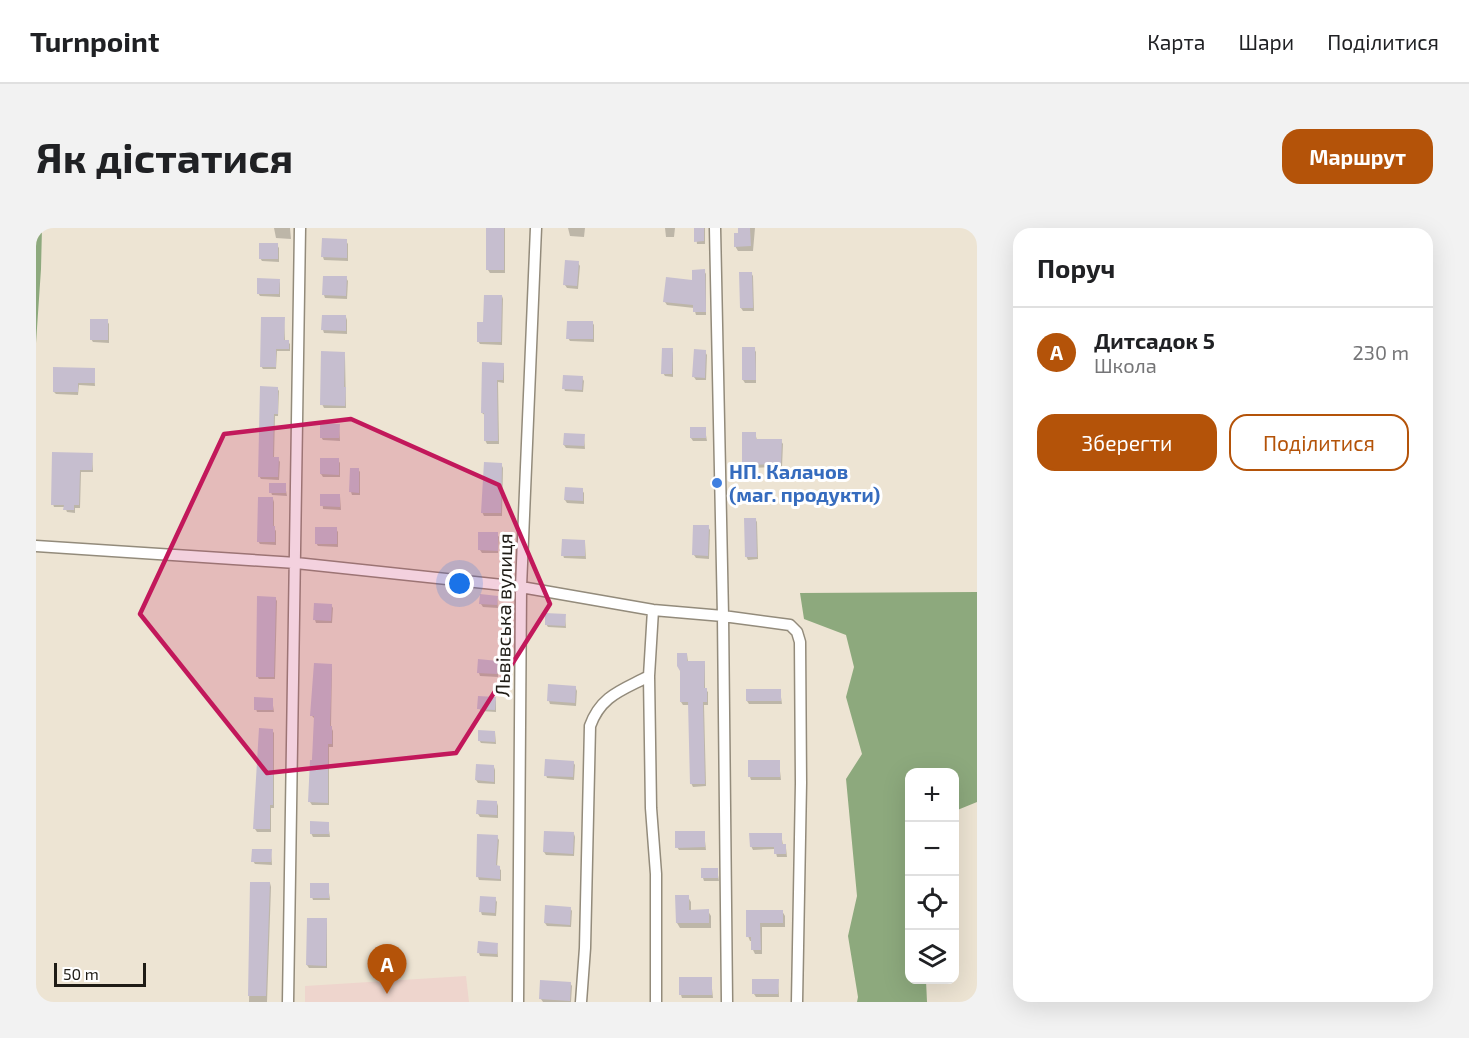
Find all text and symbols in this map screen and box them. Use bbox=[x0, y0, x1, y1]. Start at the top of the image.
text: Turnpoint bbox=[30, 24, 159, 58]
text: Карта bbox=[1147, 29, 1205, 54]
text: Шари bbox=[1238, 29, 1294, 54]
text: Поділитися bbox=[1327, 29, 1439, 54]
button: Маршрут bbox=[1282, 129, 1433, 184]
text: Як дістатися bbox=[36, 131, 293, 181]
text: Поруч bbox=[1037, 252, 1115, 283]
text: Дитсадок 5 bbox=[1094, 327, 1215, 353]
text: A bbox=[1050, 340, 1063, 364]
text: 230 m bbox=[1353, 340, 1409, 364]
text: Школа bbox=[1094, 353, 1157, 377]
button: Зберегти bbox=[1037, 414, 1217, 471]
button: Поділитися bbox=[1229, 414, 1409, 471]
place label: НП. Калачов (маг. продукти) bbox=[729, 459, 880, 506]
marker: НП. Калачов (маг. продукти) bbox=[710, 476, 724, 490]
street label: Львівська вулиця bbox=[490, 533, 517, 697]
your location bbox=[445, 569, 474, 598]
map controls bbox=[905, 768, 959, 984]
button: + bbox=[905, 768, 959, 822]
button: − bbox=[905, 822, 959, 876]
button: locate bbox=[905, 876, 959, 930]
button: layers bbox=[905, 930, 959, 984]
pin: A bbox=[368, 944, 406, 994]
scale bar bbox=[54, 960, 146, 988]
text: 50 m bbox=[63, 964, 99, 983]

